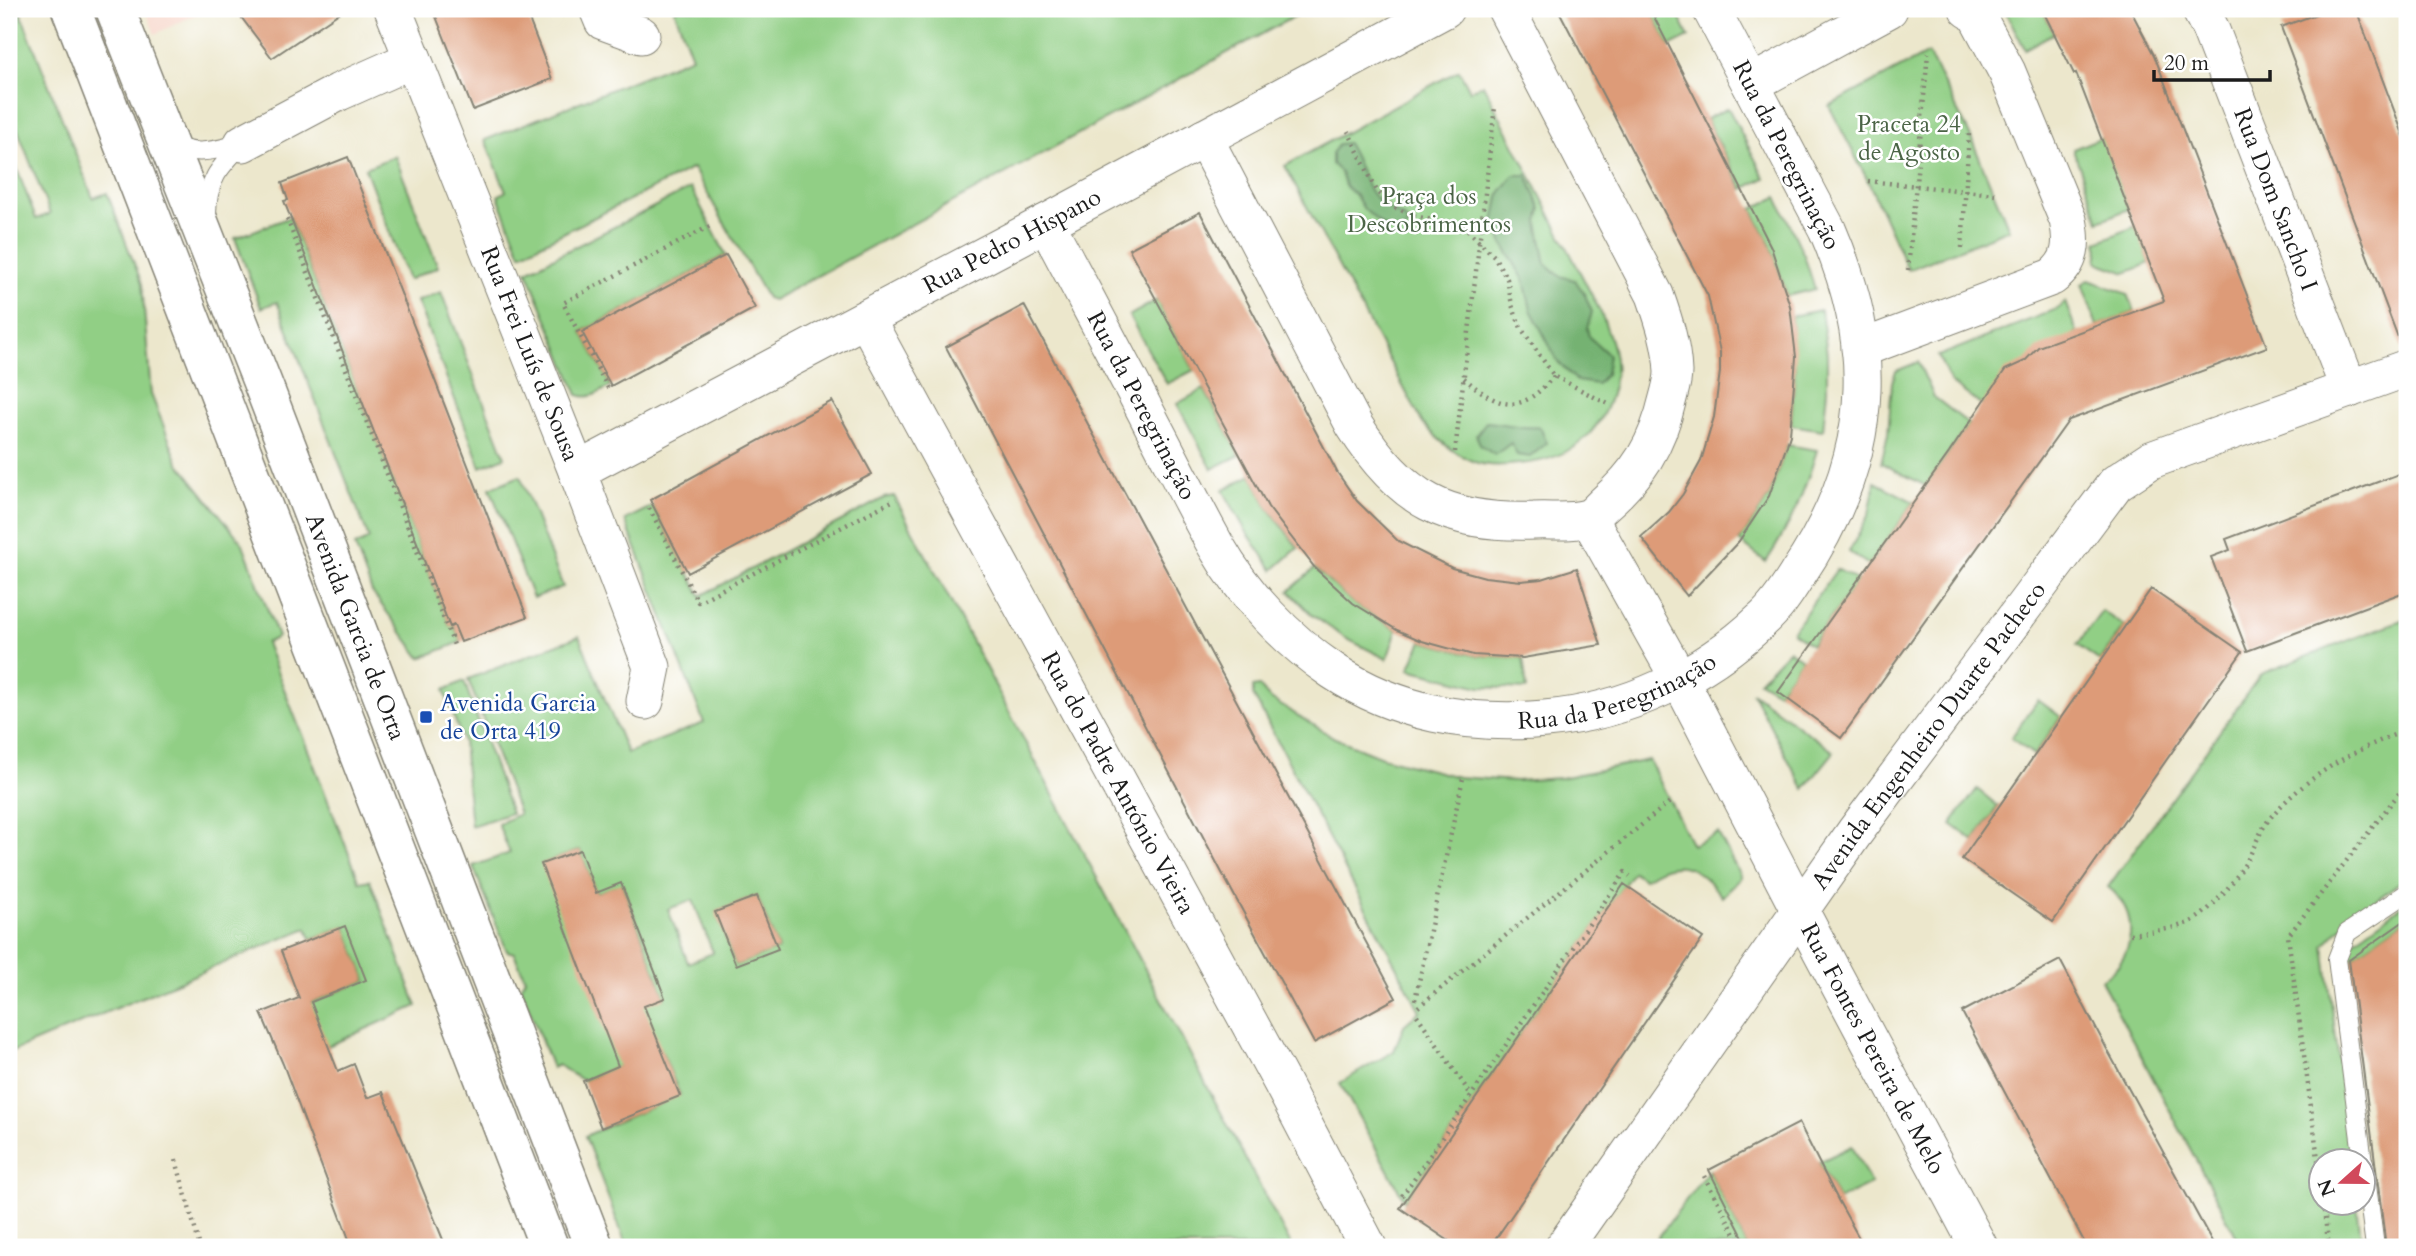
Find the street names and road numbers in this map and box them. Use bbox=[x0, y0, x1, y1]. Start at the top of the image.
street label: Rua da Peregrinação bbox=[1725, 55, 1849, 256]
street label: Rua Dom Sancho I bbox=[2225, 103, 2326, 296]
street label: Rua Pedro Hispano bbox=[917, 180, 1107, 302]
street label: Rua Frei Luís de Sousa bbox=[472, 241, 588, 467]
street label: Rua da Peregrinação bbox=[1079, 305, 1204, 506]
street label: Avenida Garcia de Orta bbox=[297, 509, 414, 746]
street label: Avenida Engenheiro Duarte Pacheco bbox=[1804, 575, 2054, 896]
street label: Rua da Peregrinação bbox=[1517, 645, 1723, 738]
street label: Rua do Padre António Vieira bbox=[1033, 646, 1203, 921]
street label: Rua Fontes Pereira de Melo bbox=[1793, 918, 1953, 1180]

